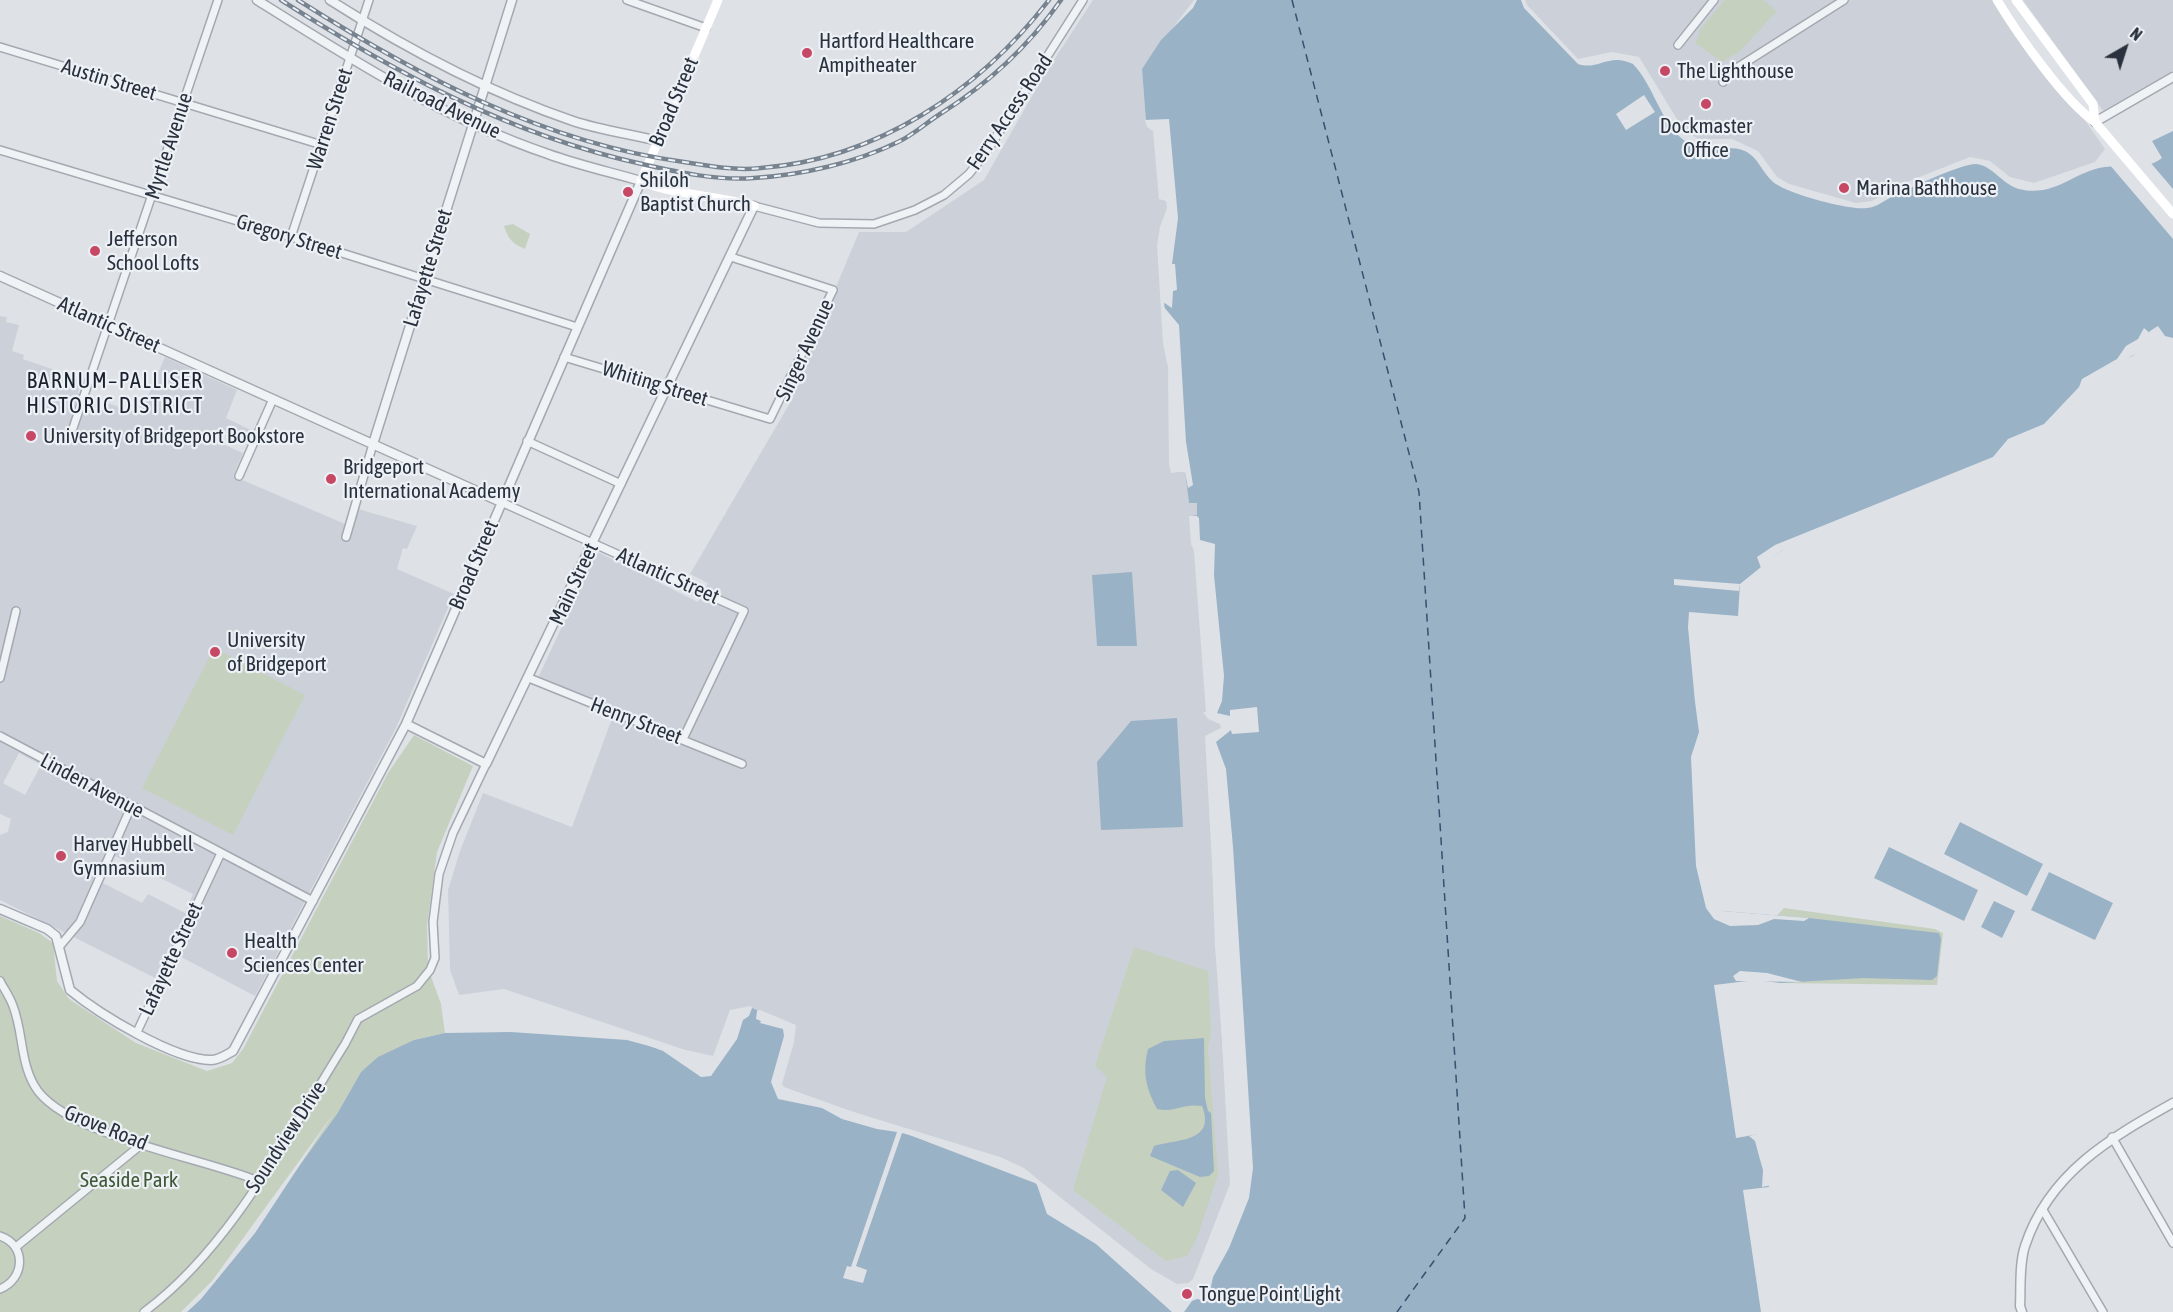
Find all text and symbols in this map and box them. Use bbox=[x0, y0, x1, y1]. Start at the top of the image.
north arrow bbox=[2095, 18, 2155, 78]
text: N bbox=[2127, 24, 2146, 44]
place label: Hartford Healthcare Ampitheater bbox=[819, 28, 974, 78]
marker: Hartford Healthcare Ampitheater bbox=[800, 46, 814, 60]
street label: Ferry Access Road bbox=[962, 49, 1058, 175]
street label: Broad Street bbox=[644, 53, 704, 151]
street label: Austin Street bbox=[59, 54, 159, 106]
place label: The Lighthouse bbox=[1677, 58, 1794, 84]
marker: The Lighthouse bbox=[1658, 64, 1672, 78]
street label: Warren Street bbox=[302, 65, 358, 173]
street label: Railroad Avenue bbox=[379, 66, 505, 144]
street label: Myrtle Avenue bbox=[140, 89, 198, 203]
marker: Dockmaster Office bbox=[1699, 97, 1713, 111]
place label: Dockmaster Office bbox=[1660, 113, 1752, 163]
place label: Shiloh Baptist Church bbox=[640, 167, 751, 217]
place label: Marina Bathhouse bbox=[1856, 175, 1997, 201]
marker: Marina Bathhouse bbox=[1837, 181, 1851, 195]
marker: Shiloh Baptist Church bbox=[621, 185, 635, 199]
street label: Lafayette Street bbox=[398, 206, 458, 330]
street label: Gregory Street bbox=[233, 209, 345, 265]
place label: Jefferson School Lofts bbox=[107, 226, 199, 276]
marker: Jefferson School Lofts bbox=[88, 244, 102, 258]
street label: Atlantic Street bbox=[54, 291, 164, 359]
street label: Singer Avenue bbox=[771, 295, 839, 405]
street label: Whiting Street bbox=[599, 356, 711, 412]
district label: BARNUM–PALLISER HISTORIC DISTRICT bbox=[26, 368, 204, 420]
place label: University of Bridgeport Bookstore bbox=[43, 423, 305, 449]
marker: University of Bridgeport Bookstore bbox=[24, 429, 38, 443]
place label: Bridgeport International Academy bbox=[343, 454, 520, 504]
marker: Bridgeport International Academy bbox=[324, 472, 338, 486]
street label: Broad Street bbox=[444, 516, 504, 614]
street label: Main Street bbox=[544, 539, 604, 629]
street label: Atlantic Street bbox=[613, 542, 723, 610]
place label: University of Bridgeport bbox=[227, 627, 326, 677]
marker: University of Bridgeport bbox=[208, 645, 222, 659]
street label: Henry Street bbox=[587, 692, 685, 750]
street label: Linden Avenue bbox=[36, 748, 148, 824]
place label: Harvey Hubbell Gymnasium bbox=[73, 831, 193, 881]
marker: Harvey Hubbell Gymnasium bbox=[54, 849, 68, 863]
street label: Lafayette Street bbox=[134, 898, 208, 1020]
place label: Health Sciences Center bbox=[244, 928, 363, 978]
marker: Health Sciences Center bbox=[225, 946, 239, 960]
street label: Soundview Drive bbox=[241, 1076, 331, 1198]
street label: Grove Road bbox=[61, 1100, 151, 1156]
park label: Seaside Park bbox=[80, 1167, 178, 1193]
place label: Tongue Point Light bbox=[1199, 1281, 1341, 1307]
marker: Tongue Point Light bbox=[1180, 1287, 1194, 1301]

